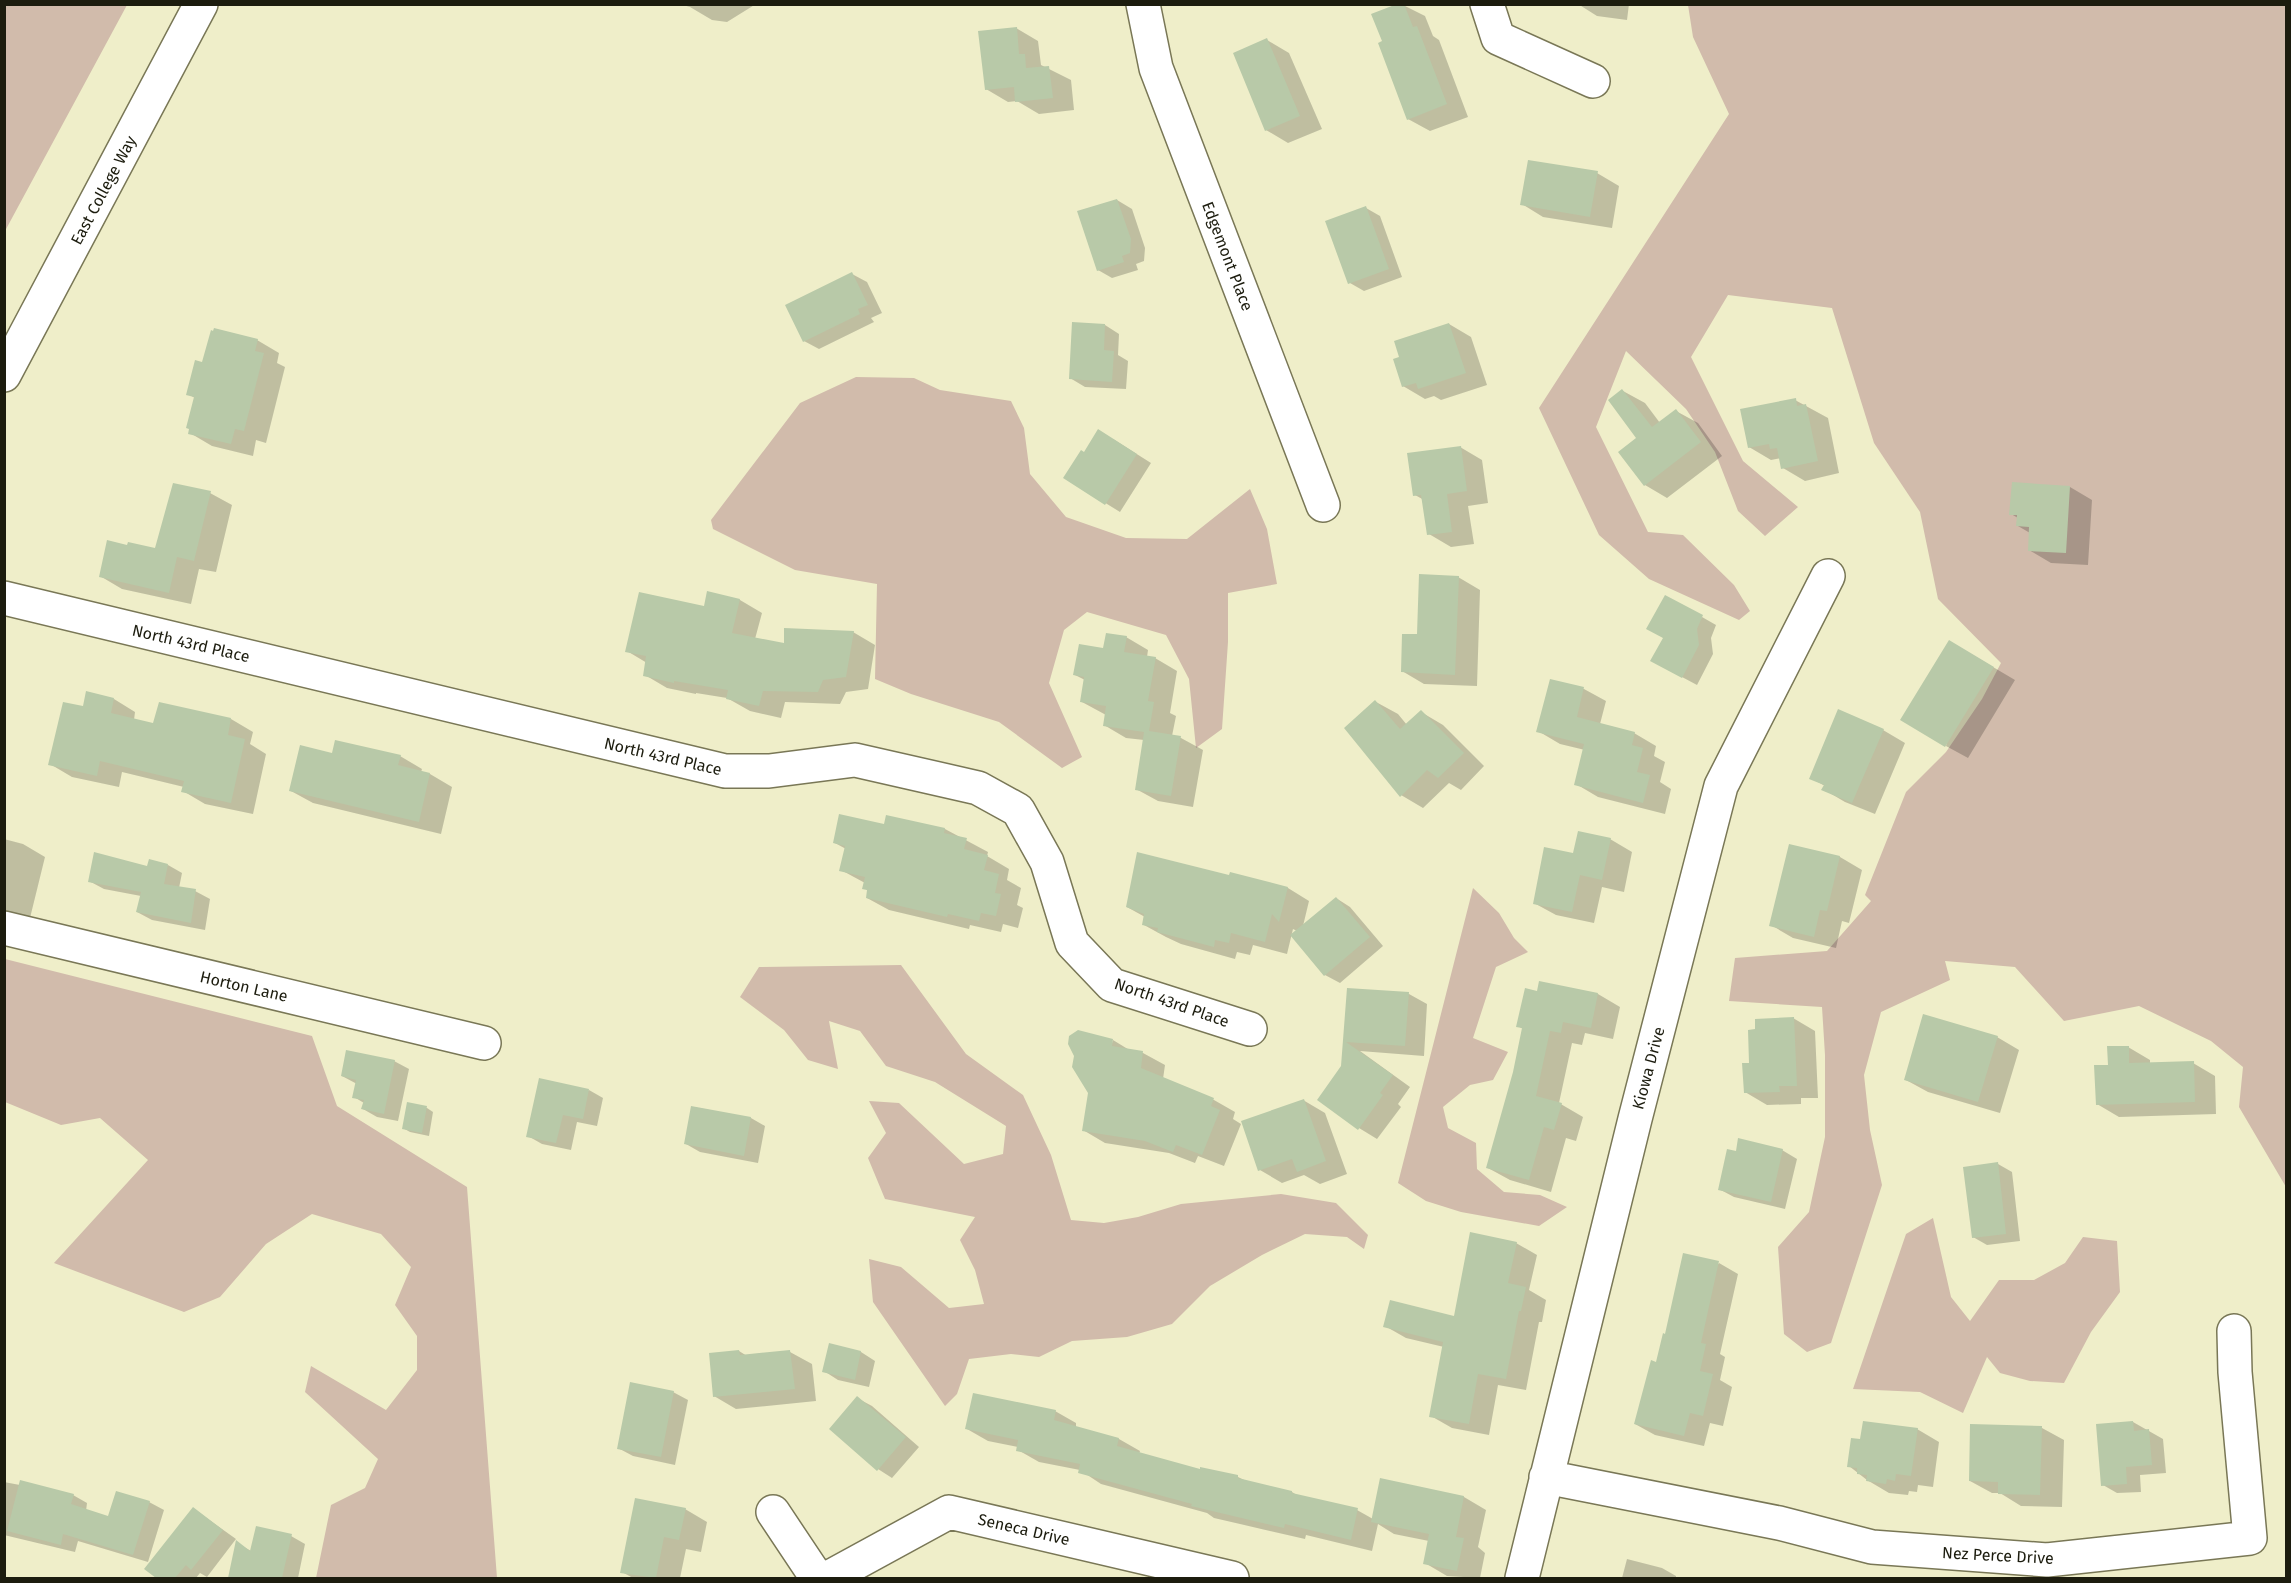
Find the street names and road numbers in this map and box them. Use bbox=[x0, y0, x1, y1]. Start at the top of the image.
street label: East College Way bbox=[67, 132, 140, 248]
street label: Edgemont Place bbox=[1198, 199, 1257, 314]
street label: North 43rd Place bbox=[130, 621, 252, 666]
street label: North 43rd Place bbox=[602, 734, 724, 779]
street label: Horton Lane bbox=[198, 967, 290, 1006]
street label: North 43rd Place bbox=[1112, 974, 1232, 1031]
street label: Kiowa Drive bbox=[1628, 1025, 1669, 1112]
street label: Seneca Drive bbox=[976, 1510, 1072, 1549]
street label: Nez Perce Drive bbox=[1942, 1543, 2054, 1568]

